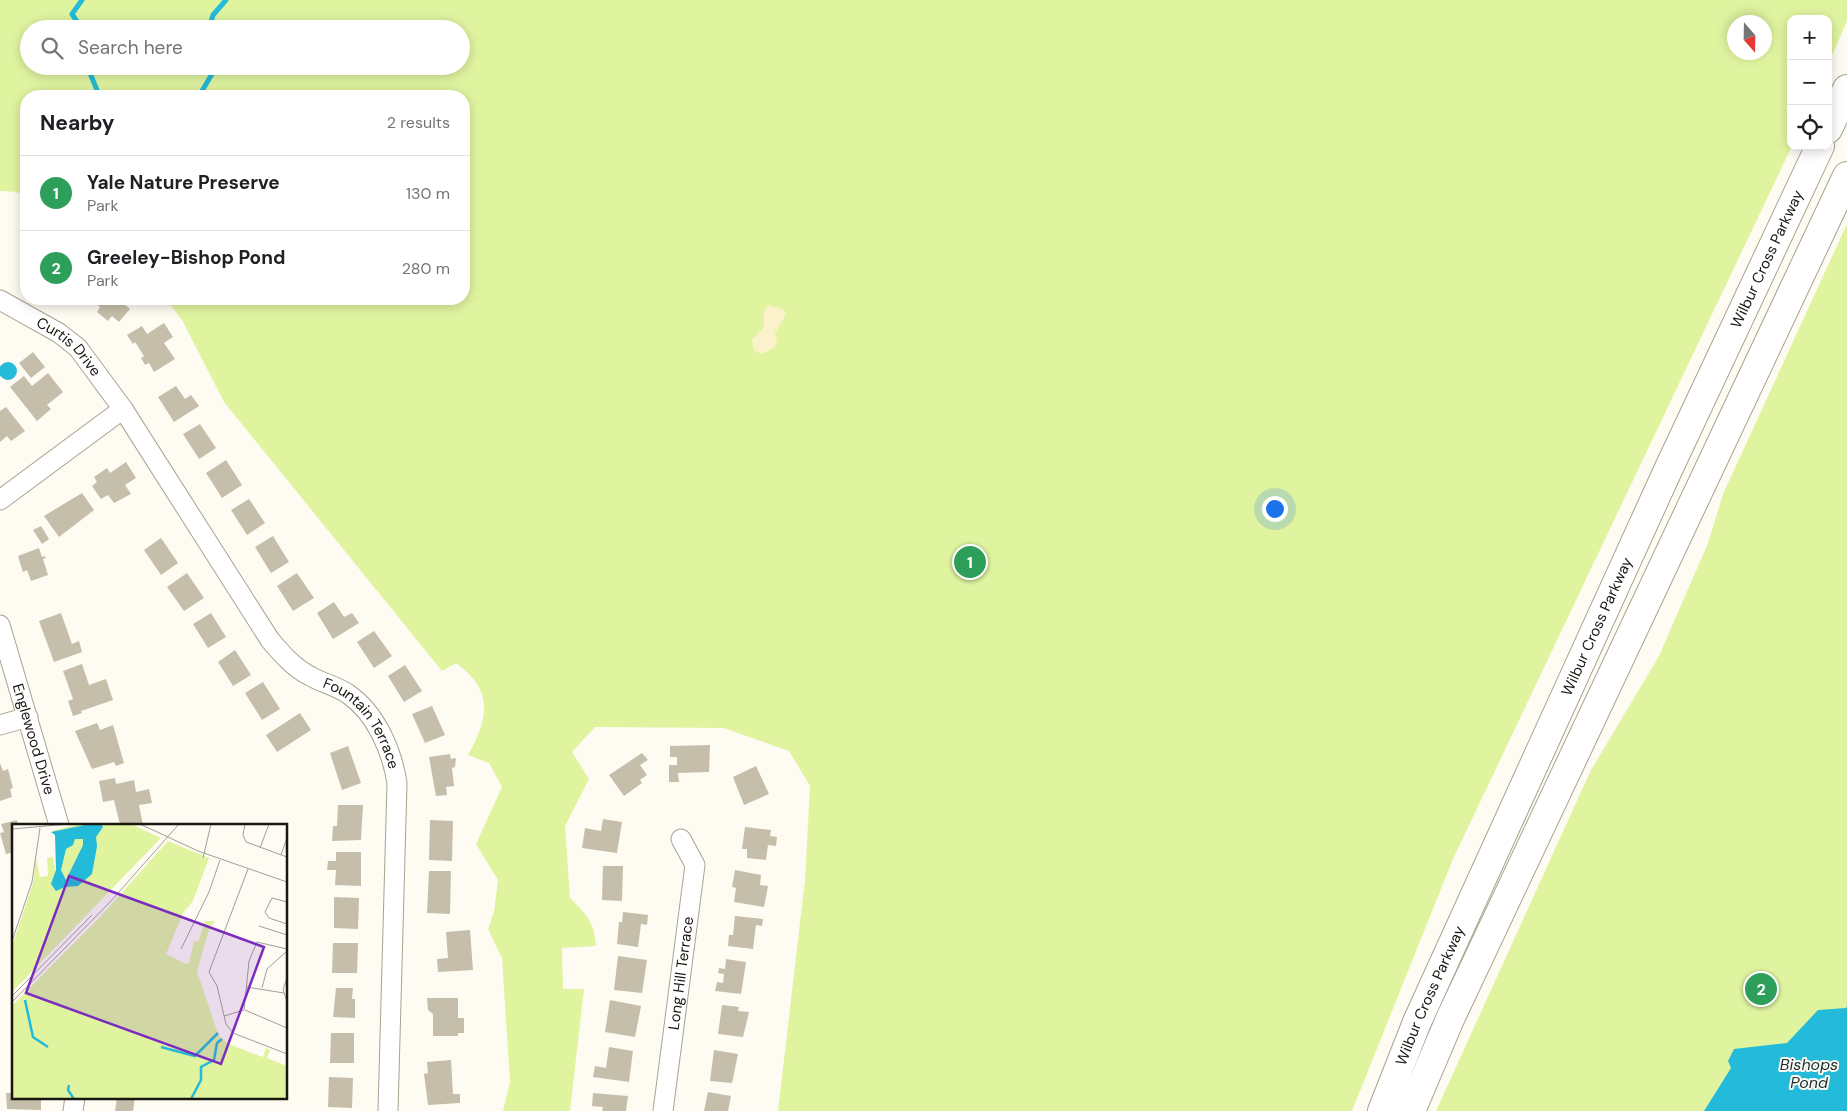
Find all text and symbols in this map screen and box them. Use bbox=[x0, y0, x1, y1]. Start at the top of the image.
north arrow bbox=[1727, 15, 1772, 60]
map controls bbox=[1787, 15, 1832, 150]
button: + bbox=[1787, 15, 1832, 60]
search box bbox=[20, 20, 470, 75]
icon: search bbox=[38, 34, 66, 62]
text: Search here bbox=[78, 35, 183, 60]
button: − bbox=[1787, 60, 1832, 105]
button: locate bbox=[1787, 105, 1832, 150]
text: Nearby bbox=[40, 109, 114, 137]
text: 2 results bbox=[387, 112, 450, 133]
text: Yale Nature Preserve bbox=[87, 170, 280, 195]
text: 1 bbox=[53, 183, 59, 204]
text: 130 m bbox=[406, 183, 450, 204]
street label: Wilbur Cross Parkway bbox=[1726, 186, 1808, 331]
text: Park bbox=[87, 195, 119, 216]
text: Greeley-Bishop Pond bbox=[87, 245, 285, 270]
text: 2 bbox=[51, 258, 61, 279]
text: 280 m bbox=[402, 258, 450, 279]
text: Park bbox=[87, 270, 119, 291]
street label: Curtis Drive bbox=[33, 312, 106, 380]
your location bbox=[1262, 496, 1288, 522]
pin: 1 bbox=[954, 543, 986, 581]
street label: Wilbur Cross Parkway bbox=[1557, 553, 1637, 699]
street label: Fountain Terrace bbox=[320, 673, 404, 771]
street label: Englewood Drive bbox=[8, 681, 60, 797]
inset map bbox=[12, 824, 288, 1098]
street label: Long Hill Terrace bbox=[664, 915, 698, 1031]
street label: Wilbur Cross Parkway bbox=[1391, 922, 1470, 1068]
pin: 2 bbox=[1745, 970, 1777, 1008]
water label: Bishops Pond bbox=[1780, 1054, 1838, 1093]

